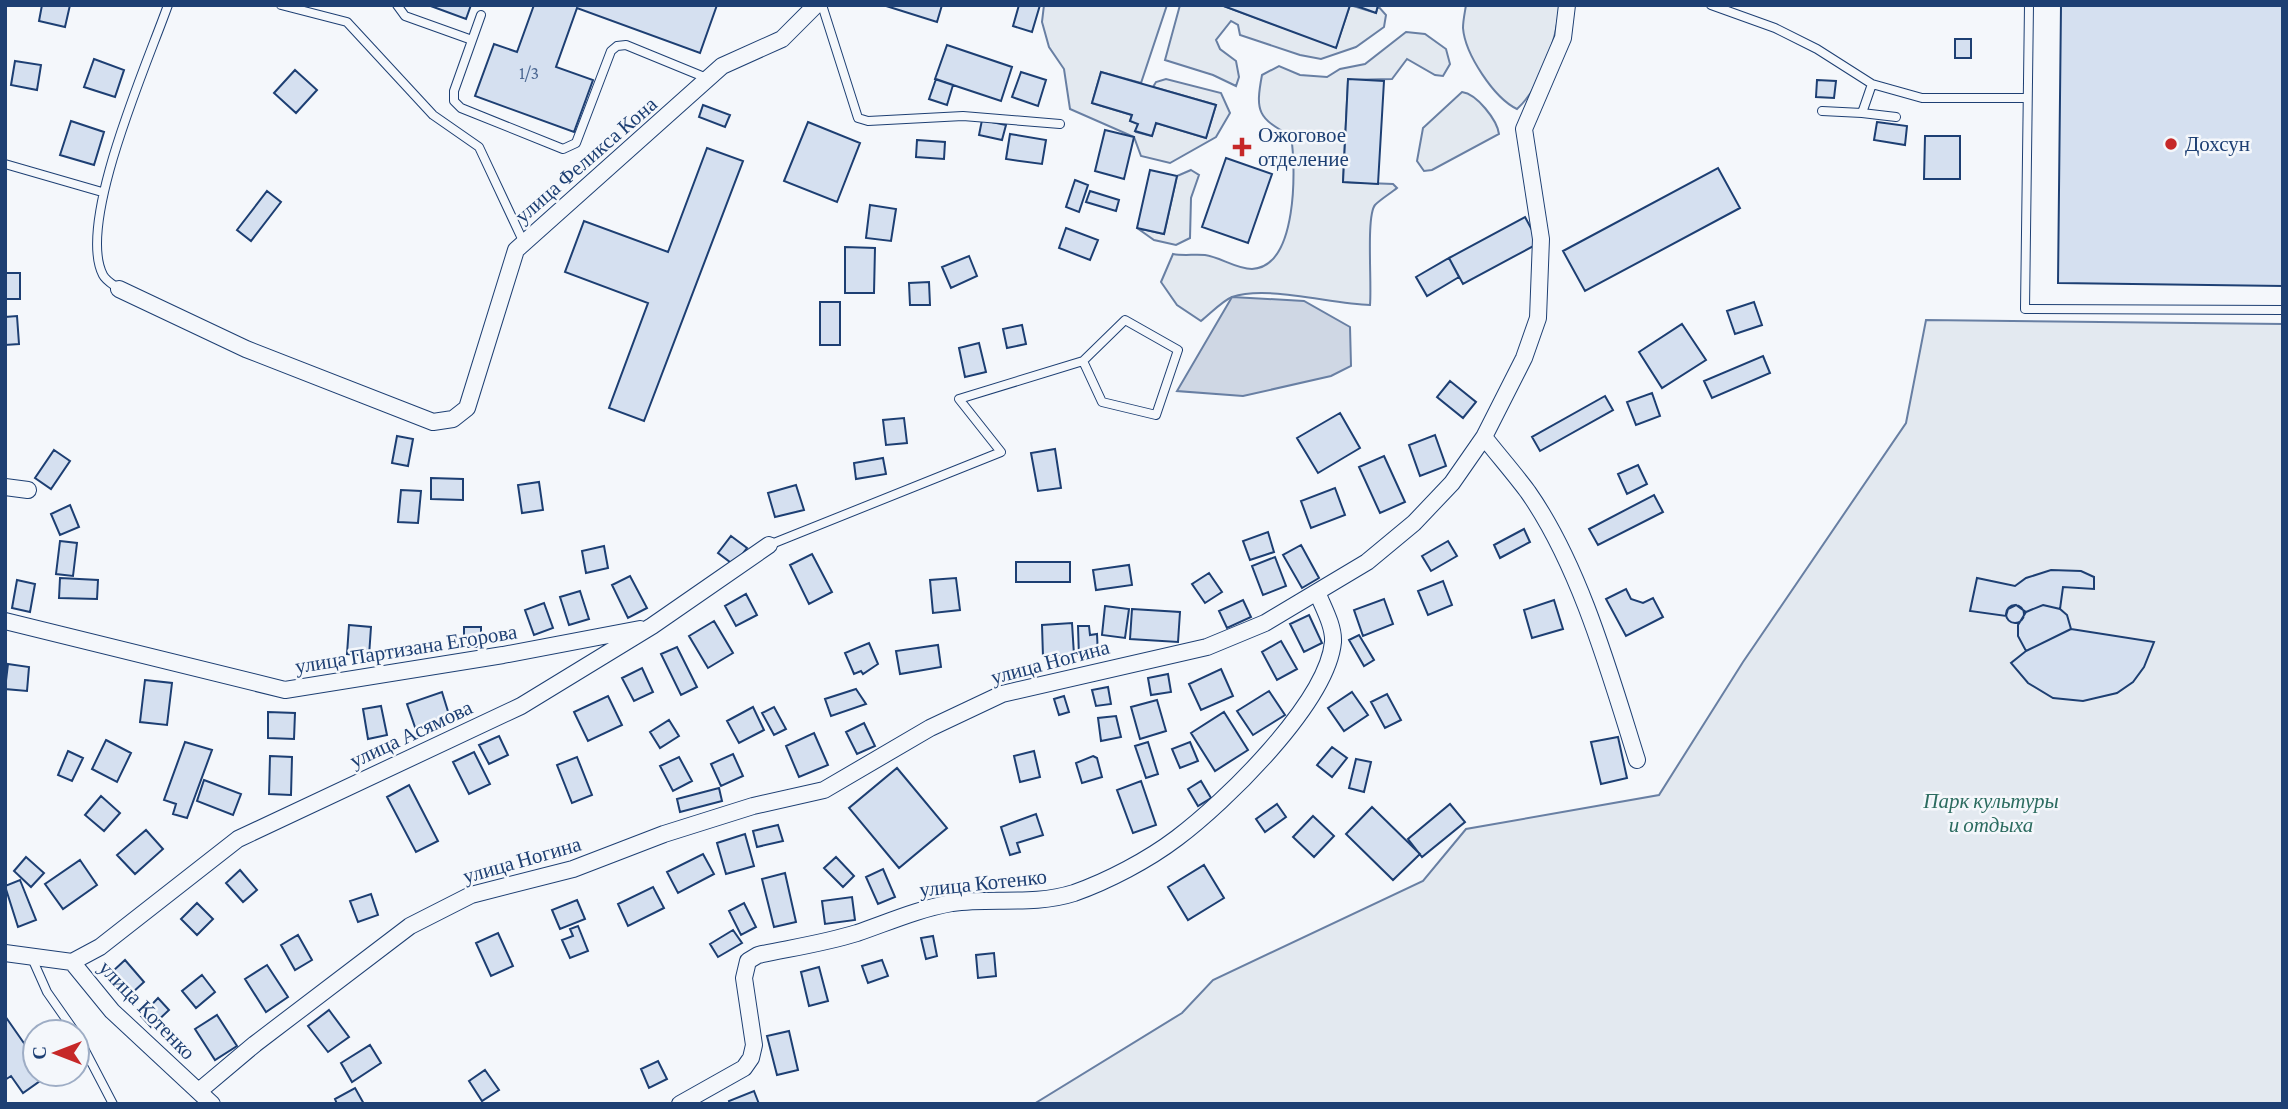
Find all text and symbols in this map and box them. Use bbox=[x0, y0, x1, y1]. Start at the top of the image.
house number: 1/3 bbox=[519, 63, 539, 83]
street label: улица Феликса Кона bbox=[510, 91, 662, 228]
place label: Ожоговое отделение bbox=[1258, 123, 1349, 171]
place label: Дохсун bbox=[2185, 132, 2250, 156]
marker: Дохсун bbox=[2163, 136, 2179, 152]
marker: Ожоговое отделение bbox=[1232, 137, 1252, 157]
street label: улица Партизана Егорова bbox=[293, 619, 519, 678]
street label: улица Ногина bbox=[988, 634, 1113, 689]
street label: улица Асямова bbox=[346, 695, 477, 773]
park label: Парк культуры и отдыха bbox=[1922, 789, 2059, 837]
street label: улица Ногина bbox=[460, 831, 585, 888]
street label: улица Котенко bbox=[918, 864, 1048, 902]
street label: улица Котенко bbox=[94, 955, 200, 1065]
north arrow bbox=[21, 1018, 91, 1088]
text: С bbox=[29, 1046, 50, 1060]

